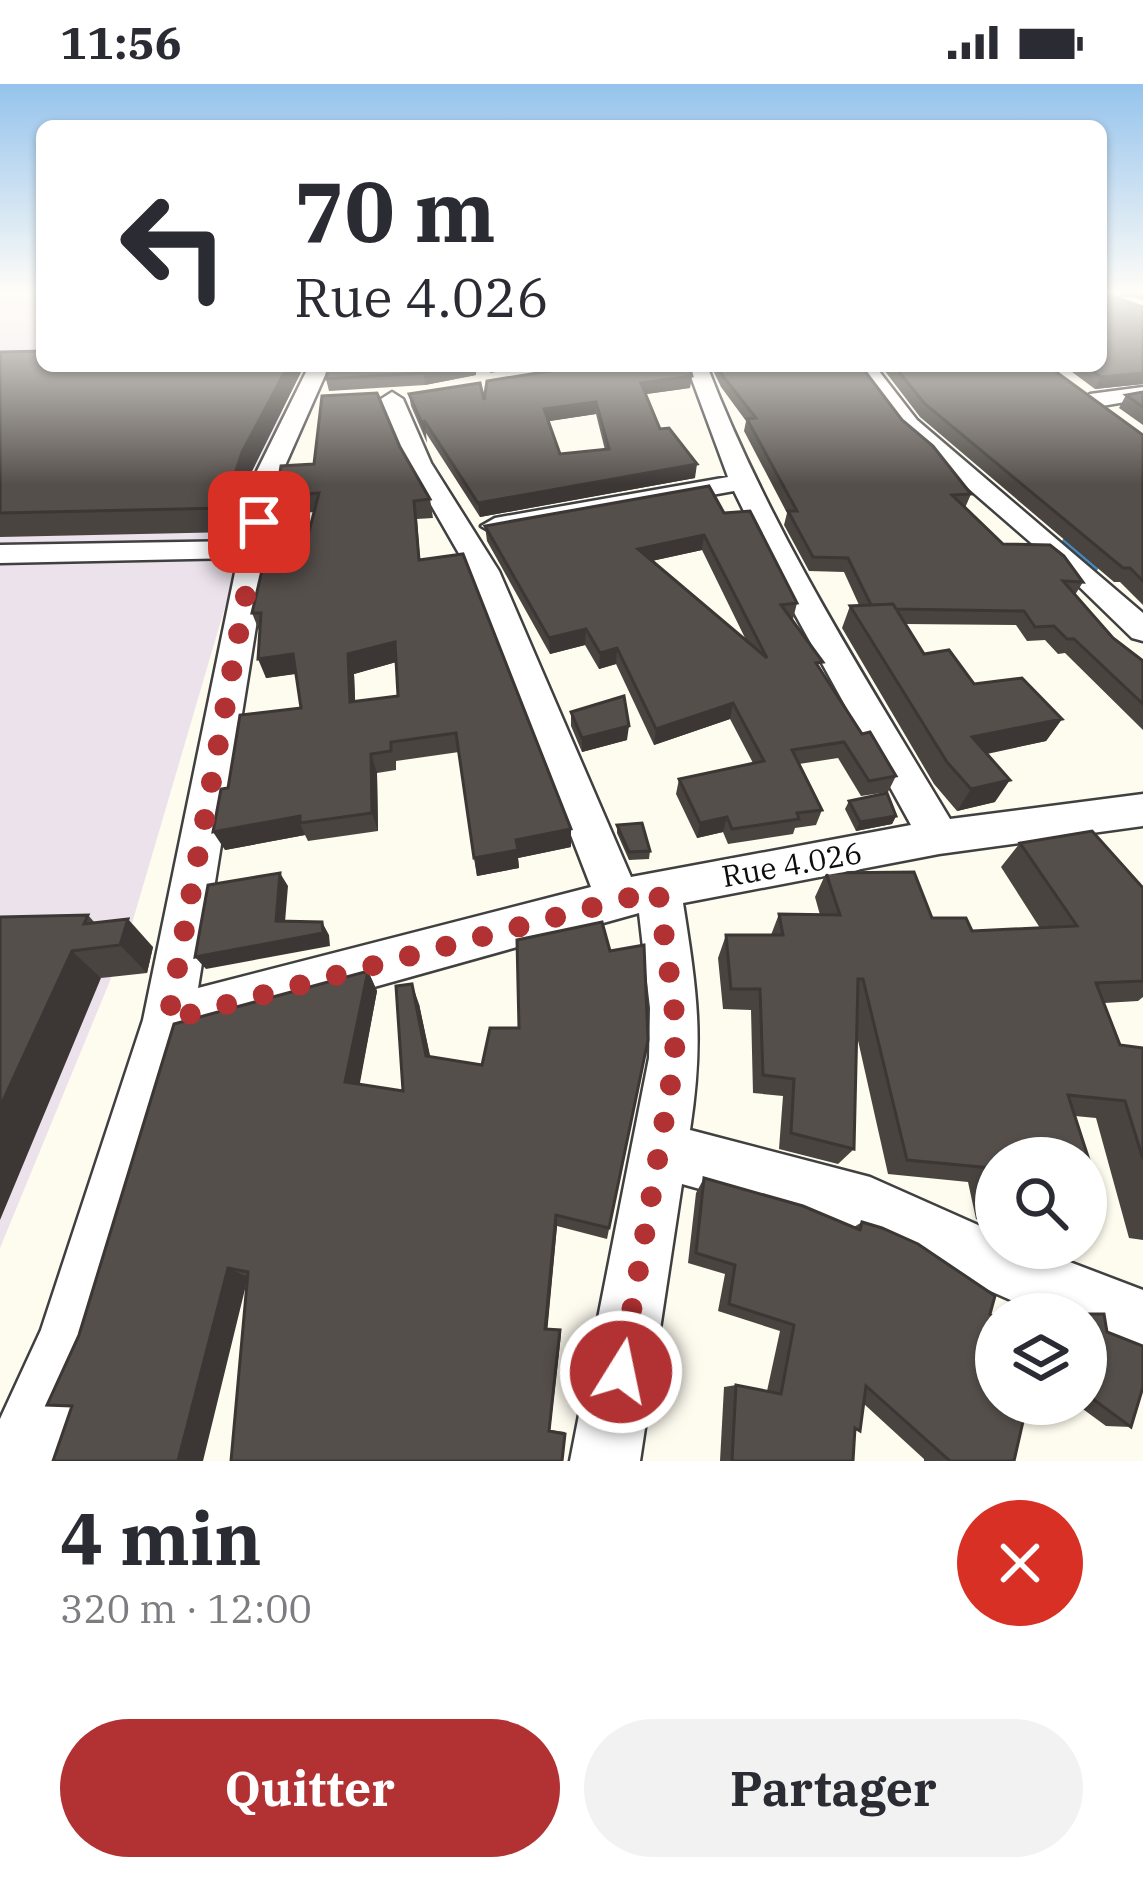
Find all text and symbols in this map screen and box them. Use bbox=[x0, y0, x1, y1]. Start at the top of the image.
text: 11:56 bbox=[60, 13, 182, 71]
text: 70 m bbox=[294, 156, 496, 265]
icon: left bbox=[96, 168, 252, 324]
text: Rue 4.026 bbox=[294, 262, 549, 332]
pin bbox=[208, 471, 310, 573]
icon: arrive bbox=[226, 489, 292, 555]
street label: Rue 4.026 bbox=[719, 832, 865, 895]
map controls bbox=[975, 1137, 1107, 1425]
button: search bbox=[975, 1137, 1107, 1269]
button: layers bbox=[975, 1293, 1107, 1425]
position arrow bbox=[558, 1309, 684, 1435]
text: 4 min bbox=[60, 1491, 262, 1585]
button: close bbox=[957, 1500, 1083, 1626]
text: 320 m · 12:00 bbox=[60, 1583, 312, 1634]
button: Quitter bbox=[60, 1719, 560, 1857]
button: Partager bbox=[584, 1719, 1083, 1857]

